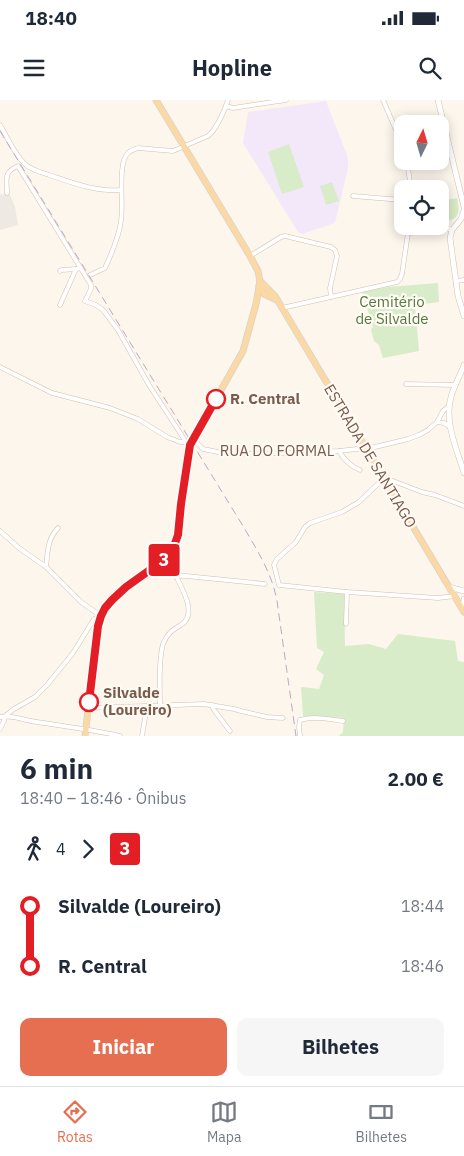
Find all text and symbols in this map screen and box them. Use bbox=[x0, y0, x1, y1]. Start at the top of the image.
text: 18:40 bbox=[25, 6, 77, 30]
text: Hopline bbox=[192, 53, 272, 82]
icon: menu bbox=[20, 54, 48, 82]
icon: search bbox=[416, 54, 444, 82]
north arrow bbox=[394, 115, 449, 170]
map controls bbox=[394, 115, 449, 235]
button: locate bbox=[394, 180, 449, 235]
park label: Cemitério de Silvalde bbox=[355, 292, 429, 328]
street label: ESTRADA DE SANTIAGO bbox=[320, 380, 421, 531]
marker: R. Central bbox=[206, 389, 226, 409]
place label: R. Central bbox=[230, 389, 301, 408]
street label: RUA DO FORMAL bbox=[220, 441, 335, 460]
line badge: 3 bbox=[148, 544, 180, 576]
text: 3 bbox=[159, 548, 169, 571]
place label: Silvalde (Loureiro) bbox=[103, 683, 172, 719]
marker: Silvalde (Loureiro) bbox=[79, 692, 99, 712]
text: 6 min bbox=[20, 750, 93, 787]
text: 2.00 € bbox=[388, 767, 444, 791]
text: 18:40 – 18:46 · Ônibus bbox=[20, 788, 186, 808]
icon: walk bbox=[20, 835, 48, 863]
icon: forward bbox=[74, 835, 102, 863]
text: 3 bbox=[120, 837, 130, 860]
text: 4 bbox=[56, 839, 66, 859]
text: Silvalde (Loureiro) bbox=[58, 894, 221, 918]
text: 18:44 bbox=[401, 896, 444, 916]
text: R. Central bbox=[58, 954, 147, 978]
text: 18:46 bbox=[401, 956, 444, 976]
button: Iniciar bbox=[20, 1018, 227, 1076]
button: Bilhetes bbox=[237, 1018, 444, 1076]
tab: Rotas bbox=[57, 1098, 93, 1146]
tab: Mapa bbox=[207, 1098, 241, 1146]
tab: Bilhetes bbox=[356, 1098, 407, 1146]

